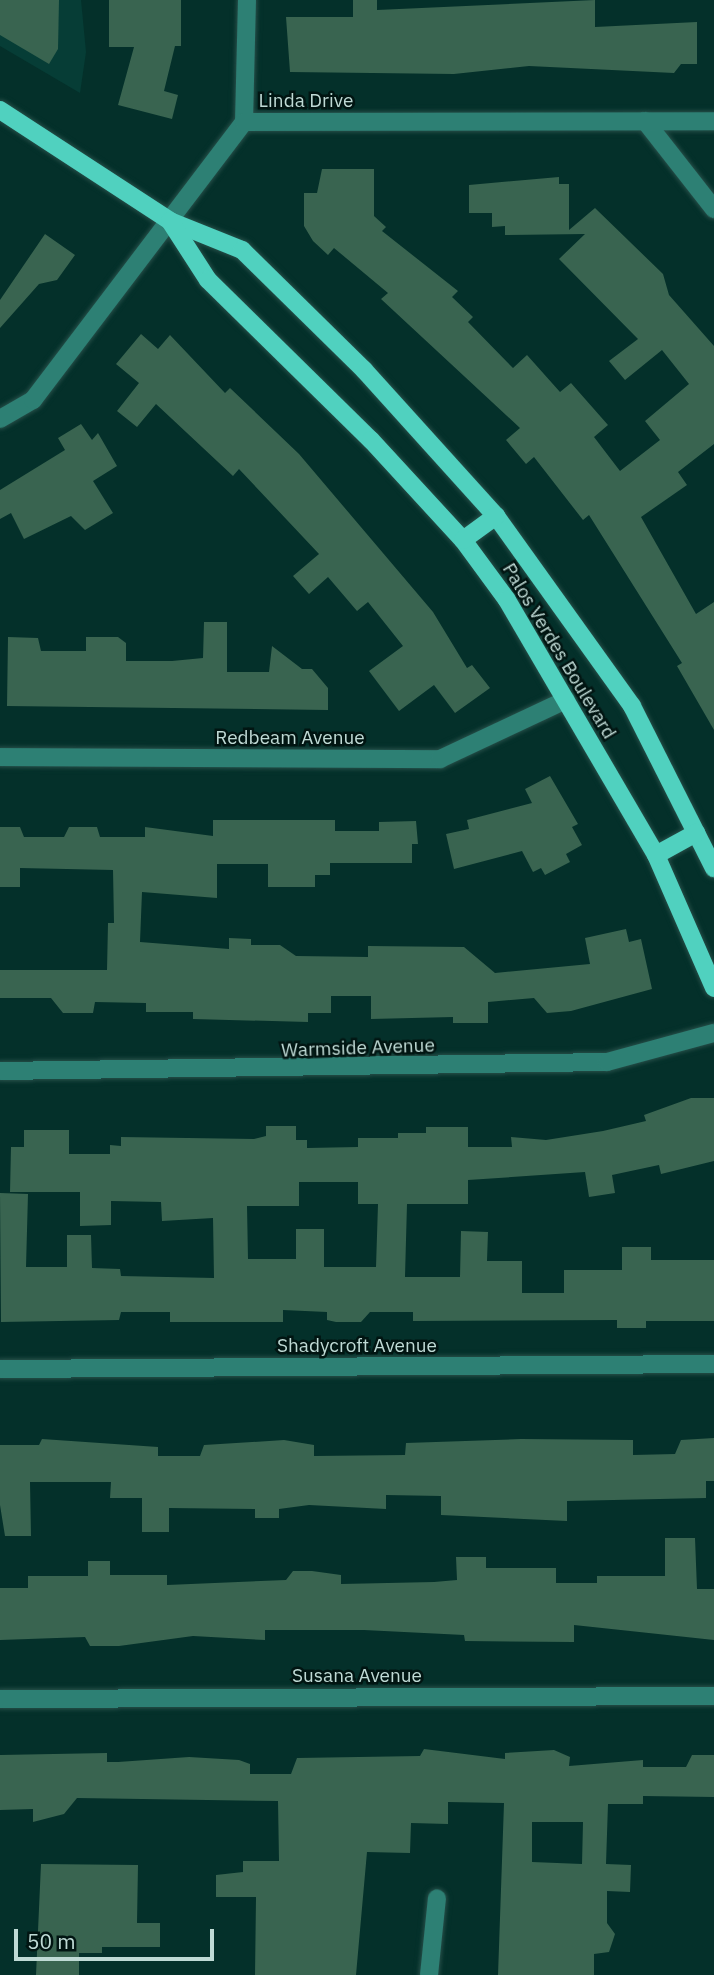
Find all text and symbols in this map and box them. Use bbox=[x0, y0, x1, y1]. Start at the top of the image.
street label: Linda Drive bbox=[259, 90, 353, 112]
street label: Palos Verdes Boulevard bbox=[497, 559, 621, 743]
street label: Redbeam Avenue bbox=[215, 727, 365, 749]
street label: Warmside Avenue bbox=[281, 1034, 435, 1062]
street label: Shadycroft Avenue bbox=[277, 1335, 437, 1357]
street label: Susana Avenue bbox=[292, 1665, 422, 1687]
scale bar bbox=[18, 1916, 217, 1960]
text: 50 m bbox=[27, 1927, 76, 1955]

